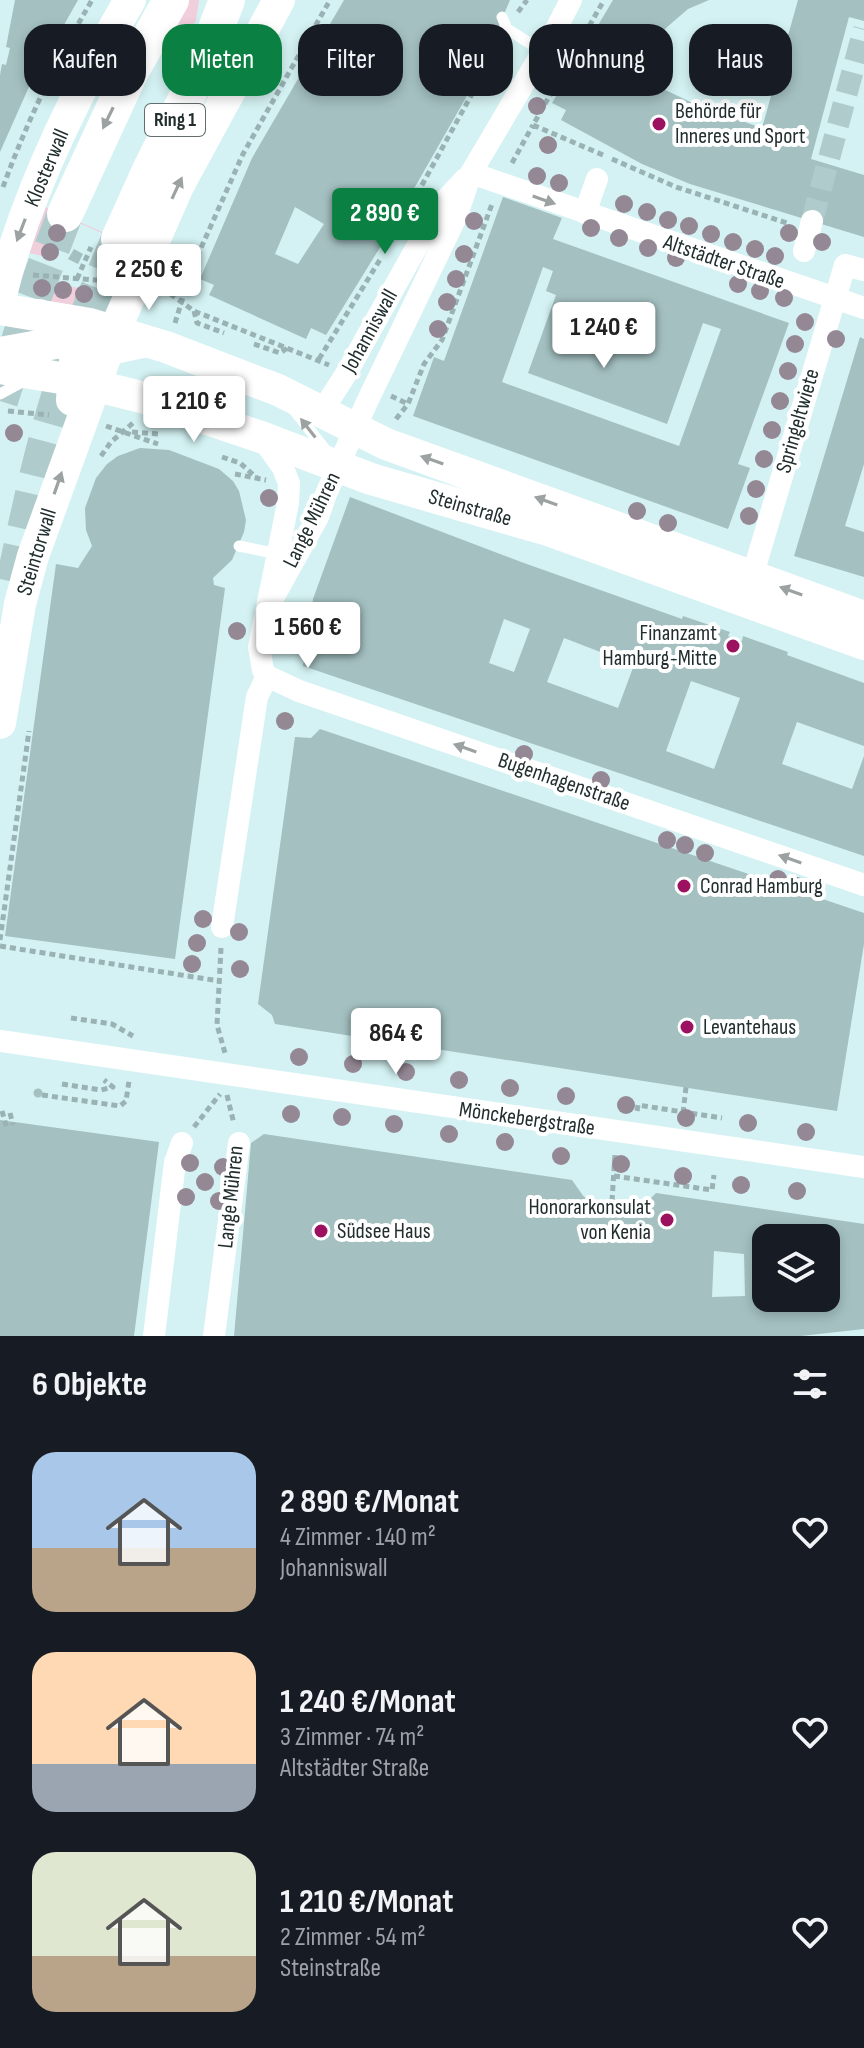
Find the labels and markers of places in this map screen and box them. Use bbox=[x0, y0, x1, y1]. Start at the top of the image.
place label: Behörde für Inneres und Sport bbox=[675, 98, 806, 150]
marker: Behörde für Inneres und Sport bbox=[650, 115, 668, 133]
pin: 2 890 € bbox=[311, 188, 459, 256]
pin: 2 250 € bbox=[75, 244, 223, 312]
pin: 1 240 € bbox=[530, 302, 678, 370]
pin: 1 210 € bbox=[120, 376, 268, 444]
pin: 1 560 € bbox=[234, 602, 382, 670]
place label: Finanzamt Hamburg-Mitte bbox=[603, 620, 717, 672]
marker: Finanzamt Hamburg-Mitte bbox=[724, 637, 742, 655]
place label: Conrad Hamburg bbox=[700, 873, 823, 900]
marker: Conrad Hamburg bbox=[675, 877, 693, 895]
pin: 864 € bbox=[340, 1008, 452, 1076]
place label: Levantehaus bbox=[703, 1014, 796, 1041]
marker: Levantehaus bbox=[678, 1018, 696, 1036]
place label: Honorarkonsulat von Kenia bbox=[528, 1194, 651, 1246]
marker: Honorarkonsulat von Kenia bbox=[658, 1211, 676, 1229]
place label: Südsee Haus bbox=[337, 1218, 431, 1245]
marker: Südsee Haus bbox=[312, 1222, 330, 1240]

